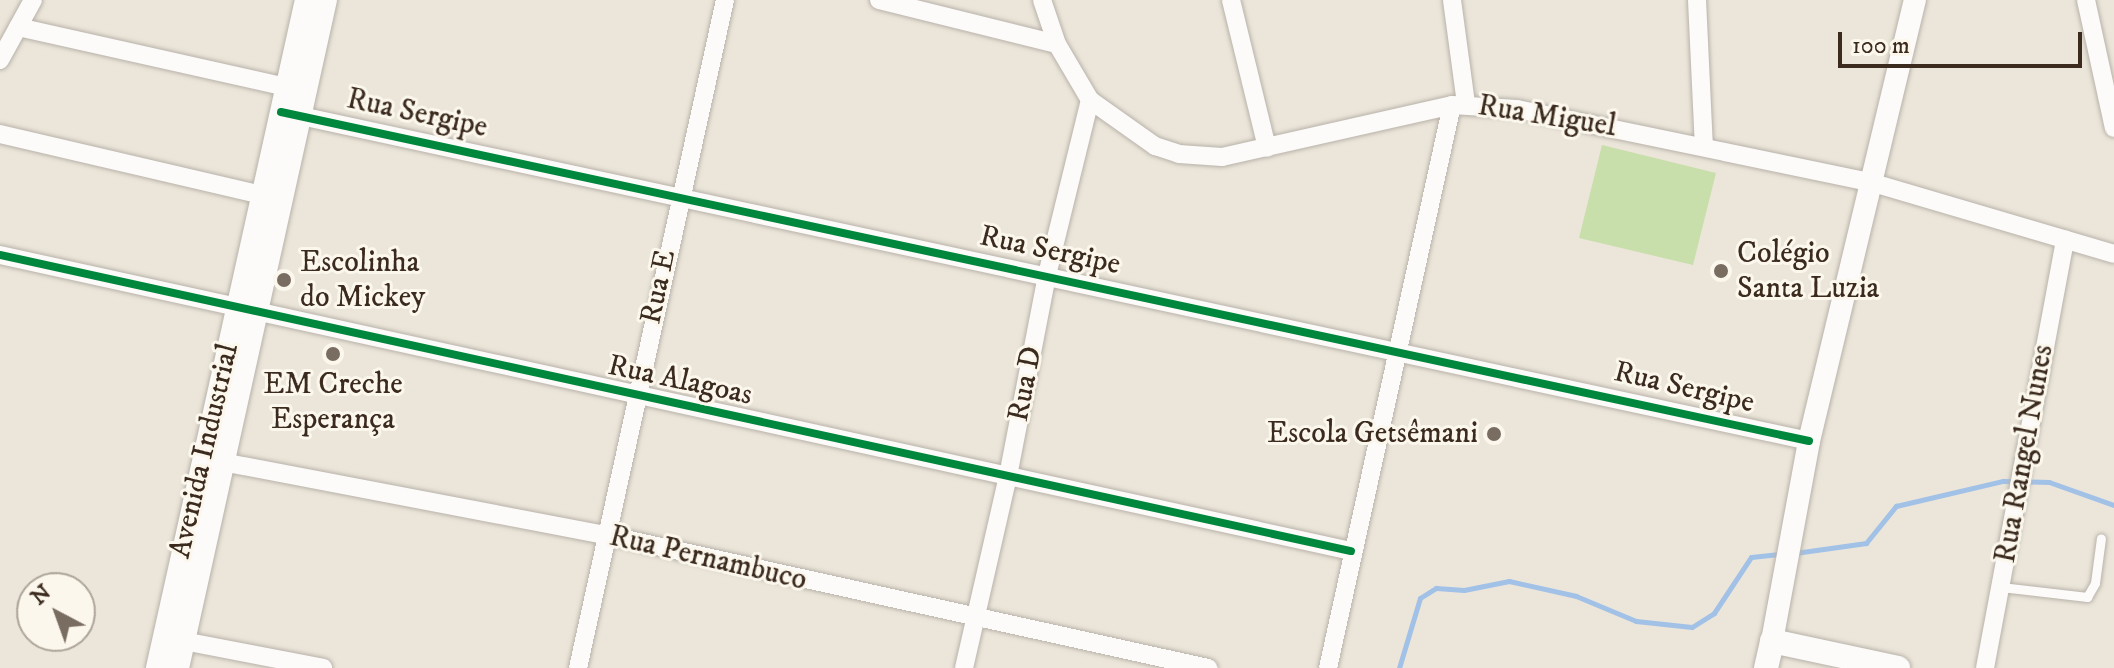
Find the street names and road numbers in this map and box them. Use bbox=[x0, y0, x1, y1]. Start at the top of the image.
street label: Rua Sergipe bbox=[343, 82, 491, 146]
street label: Rua Miguel bbox=[1475, 88, 1619, 146]
street label: Rua Sergipe bbox=[976, 219, 1124, 283]
street label: Rua E bbox=[634, 247, 684, 327]
street label: Avenida Industrial bbox=[163, 340, 247, 562]
street label: Rua Rangel Nunes bbox=[1988, 342, 2062, 566]
street label: Rua D bbox=[1001, 343, 1051, 425]
street label: Rua Alagoas bbox=[605, 348, 755, 414]
street label: Rua Sergipe bbox=[1610, 354, 1758, 422]
street label: Rua Pernambuco bbox=[606, 519, 810, 599]

